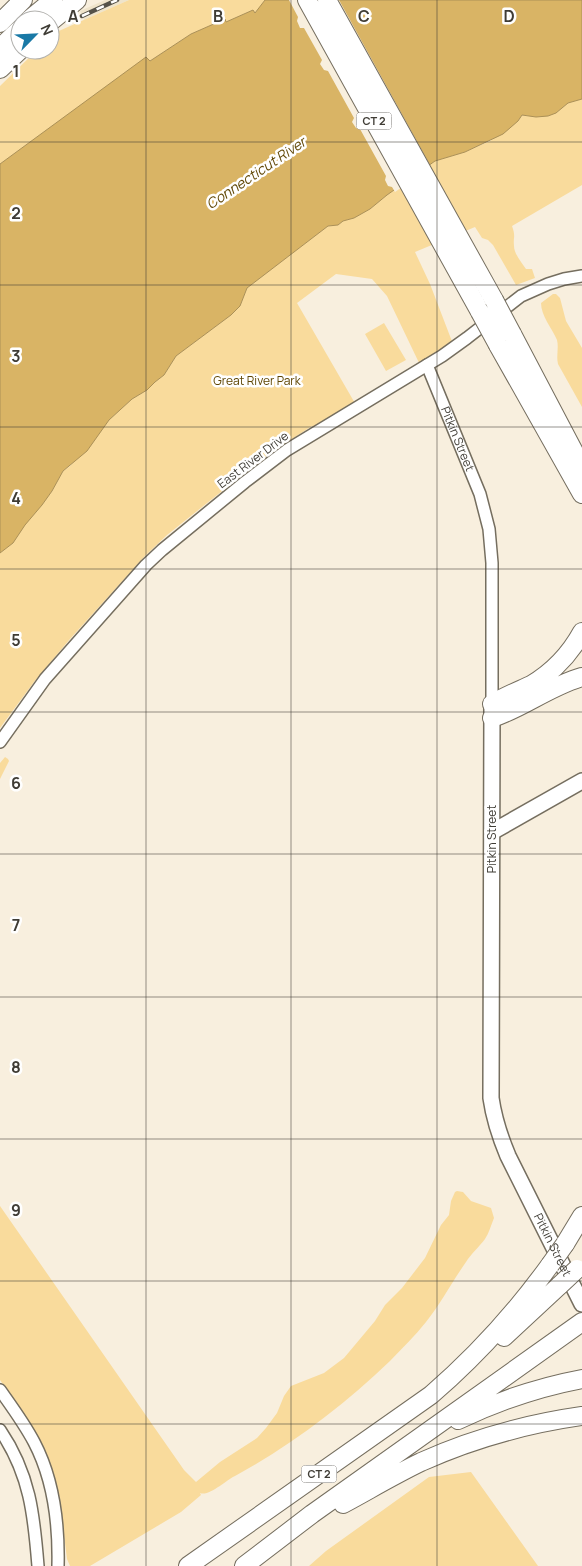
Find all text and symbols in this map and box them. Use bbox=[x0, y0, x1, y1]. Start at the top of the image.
text: A bbox=[68, 5, 79, 27]
text: B bbox=[213, 5, 223, 27]
text: C bbox=[358, 5, 370, 27]
text: D bbox=[503, 5, 515, 27]
north arrow bbox=[10, 10, 60, 60]
text: N bbox=[37, 21, 58, 38]
text: 1 bbox=[12, 60, 20, 82]
road number: CT 2 bbox=[356, 112, 392, 130]
water label: Connecticut River bbox=[202, 131, 311, 213]
text: 2 bbox=[11, 202, 21, 224]
text: 3 bbox=[11, 345, 21, 367]
park label: Great River Park bbox=[213, 372, 302, 389]
street label: Pitkin Street bbox=[437, 404, 479, 474]
street label: East River Drive bbox=[214, 427, 292, 492]
text: 4 bbox=[11, 487, 21, 509]
text: 5 bbox=[11, 629, 21, 651]
text: 6 bbox=[11, 772, 21, 794]
street label: Pitkin Street bbox=[483, 805, 500, 873]
text: 7 bbox=[12, 914, 20, 936]
text: 8 bbox=[11, 1056, 21, 1078]
text: 9 bbox=[11, 1199, 21, 1221]
street label: Pitkin Street bbox=[530, 1210, 576, 1279]
road number: CT 2 bbox=[302, 1466, 336, 1482]

